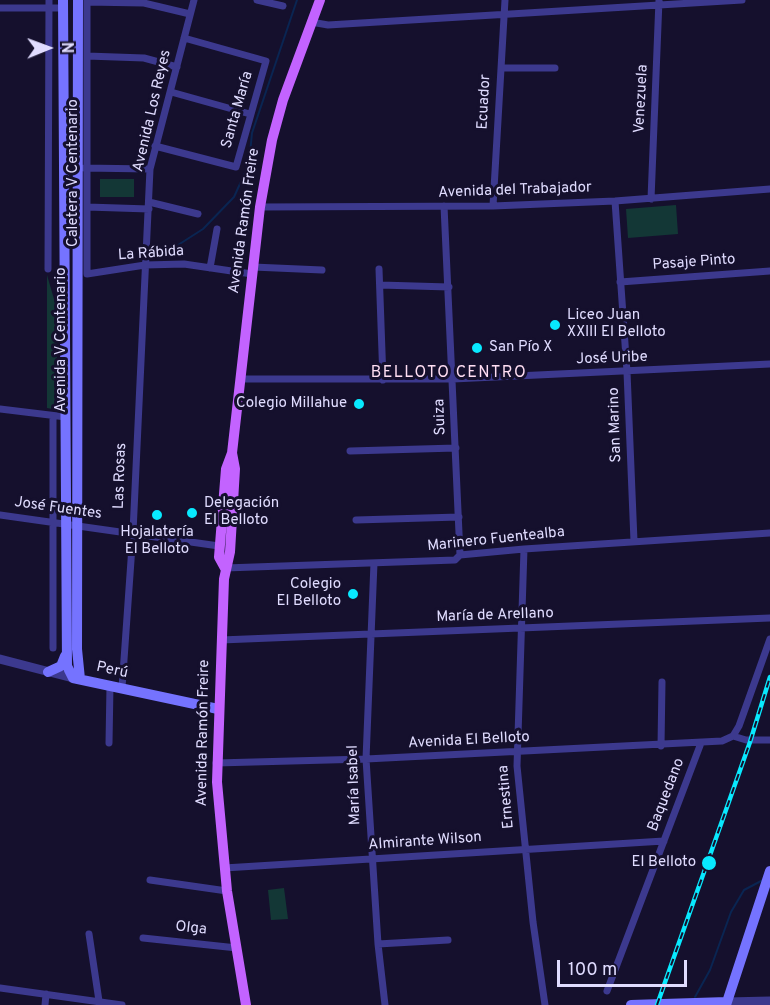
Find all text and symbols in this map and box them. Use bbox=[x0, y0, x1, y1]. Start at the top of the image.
north arrow bbox=[18, 18, 78, 78]
text: N bbox=[56, 42, 76, 54]
street label: Avenida Los Reyes bbox=[130, 48, 176, 174]
street label: Venezuela bbox=[631, 64, 653, 134]
street label: Santa María bbox=[218, 69, 258, 151]
street label: Ecuador bbox=[475, 74, 495, 130]
street label: Caletera V Centenario bbox=[65, 99, 83, 247]
street label: Avenida Ramón Freire bbox=[226, 147, 264, 295]
street label: Avenida del Trabajador bbox=[438, 179, 592, 203]
street label: La Rábida bbox=[117, 243, 185, 265]
street label: Pasaje Pinto bbox=[652, 251, 736, 275]
street label: Avenida V Centenario bbox=[53, 267, 71, 413]
place label: Liceo Juan XXIII El Belloto bbox=[567, 307, 666, 342]
marker: Liceo Juan XXIII El Belloto bbox=[548, 318, 562, 332]
place label: San Pío X bbox=[489, 339, 552, 357]
marker: San Pío X bbox=[470, 341, 484, 355]
street label: José Uribe bbox=[576, 349, 648, 369]
district label: BELLOTO CENTRO bbox=[371, 364, 527, 384]
street label: San Marino bbox=[606, 387, 626, 463]
place label: Colegio Millahue bbox=[236, 395, 347, 413]
marker: Colegio Millahue bbox=[352, 397, 366, 411]
street label: Suiza bbox=[431, 398, 451, 436]
street label: Las Rosas bbox=[111, 442, 131, 510]
street label: José Fuentes bbox=[13, 494, 103, 524]
place label: Delegación El Belloto bbox=[204, 495, 279, 530]
marker: Delegación El Belloto bbox=[185, 506, 199, 520]
marker: Hojalatería El Belloto bbox=[150, 508, 164, 522]
place label: Hojalatería El Belloto bbox=[120, 524, 194, 559]
street label: Marinero Fuentealba bbox=[426, 524, 566, 556]
place label: Colegio El Belloto bbox=[277, 576, 341, 611]
marker: Colegio El Belloto bbox=[346, 587, 360, 601]
street label: María de Arellano bbox=[436, 605, 554, 627]
street label: Perú bbox=[95, 659, 129, 683]
street label: Avenida Ramón Freire bbox=[194, 659, 214, 807]
street label: Avenida El Belloto bbox=[408, 729, 530, 753]
street label: María Isabel bbox=[345, 745, 365, 825]
street label: Baquedano bbox=[645, 756, 689, 834]
street label: Ernestina bbox=[495, 764, 519, 830]
street label: Almirante Wilson bbox=[368, 829, 482, 855]
place label: El Belloto bbox=[632, 854, 696, 872]
marker: El Belloto bbox=[700, 854, 718, 872]
street label: Olga bbox=[174, 918, 208, 940]
scale bar bbox=[560, 948, 690, 986]
text: 100 m bbox=[568, 959, 617, 982]

